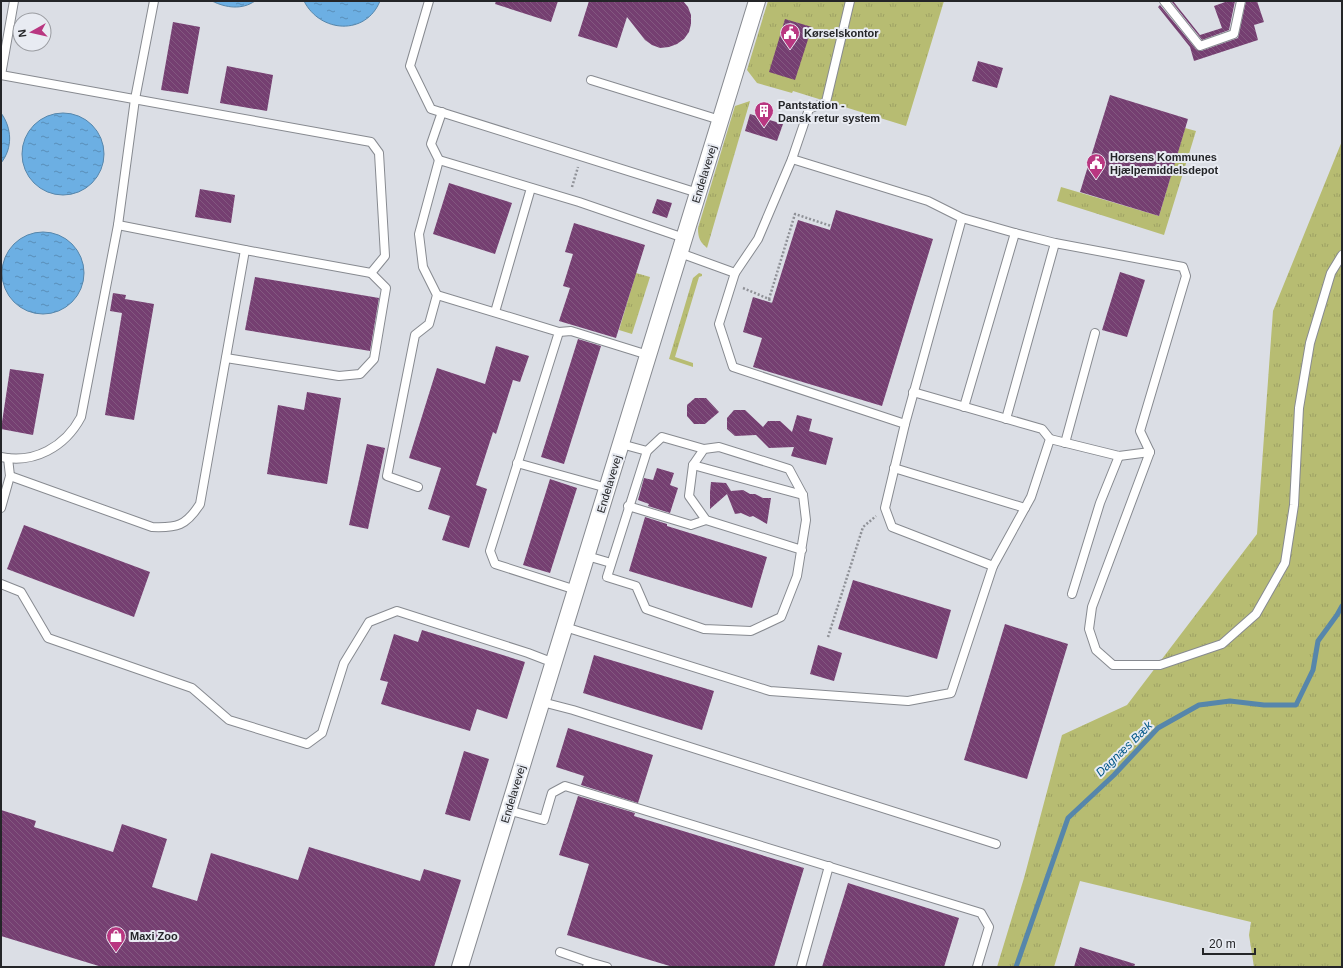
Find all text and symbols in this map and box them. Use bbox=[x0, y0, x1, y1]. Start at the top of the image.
north arrow bbox=[12, 12, 52, 52]
public building icon: Kørselskontor bbox=[779, 22, 801, 50]
place label: Kørselskontor bbox=[804, 27, 879, 39]
text: N bbox=[16, 29, 29, 38]
place label: Pantstation - Dansk retur system bbox=[778, 99, 880, 124]
building icon: Pantstation - Dansk retur system bbox=[753, 100, 775, 128]
street label: Endelavevej bbox=[690, 144, 718, 204]
place label: Horsens Kommunes Hjælpemiddelsdepot bbox=[1110, 151, 1219, 176]
public building icon: Horsens Kommunes Hjælpemiddelsdepot bbox=[1085, 152, 1107, 180]
street label: Endelavevej bbox=[595, 454, 623, 514]
water label: Dagnæs Bæk bbox=[1093, 718, 1156, 780]
street label: Endelavevej bbox=[499, 764, 527, 824]
shop icon: Maxi Zoo bbox=[105, 925, 127, 953]
place label: Maxi Zoo bbox=[130, 930, 178, 942]
scale bar bbox=[1203, 930, 1255, 956]
text: 20 m bbox=[1209, 937, 1236, 951]

